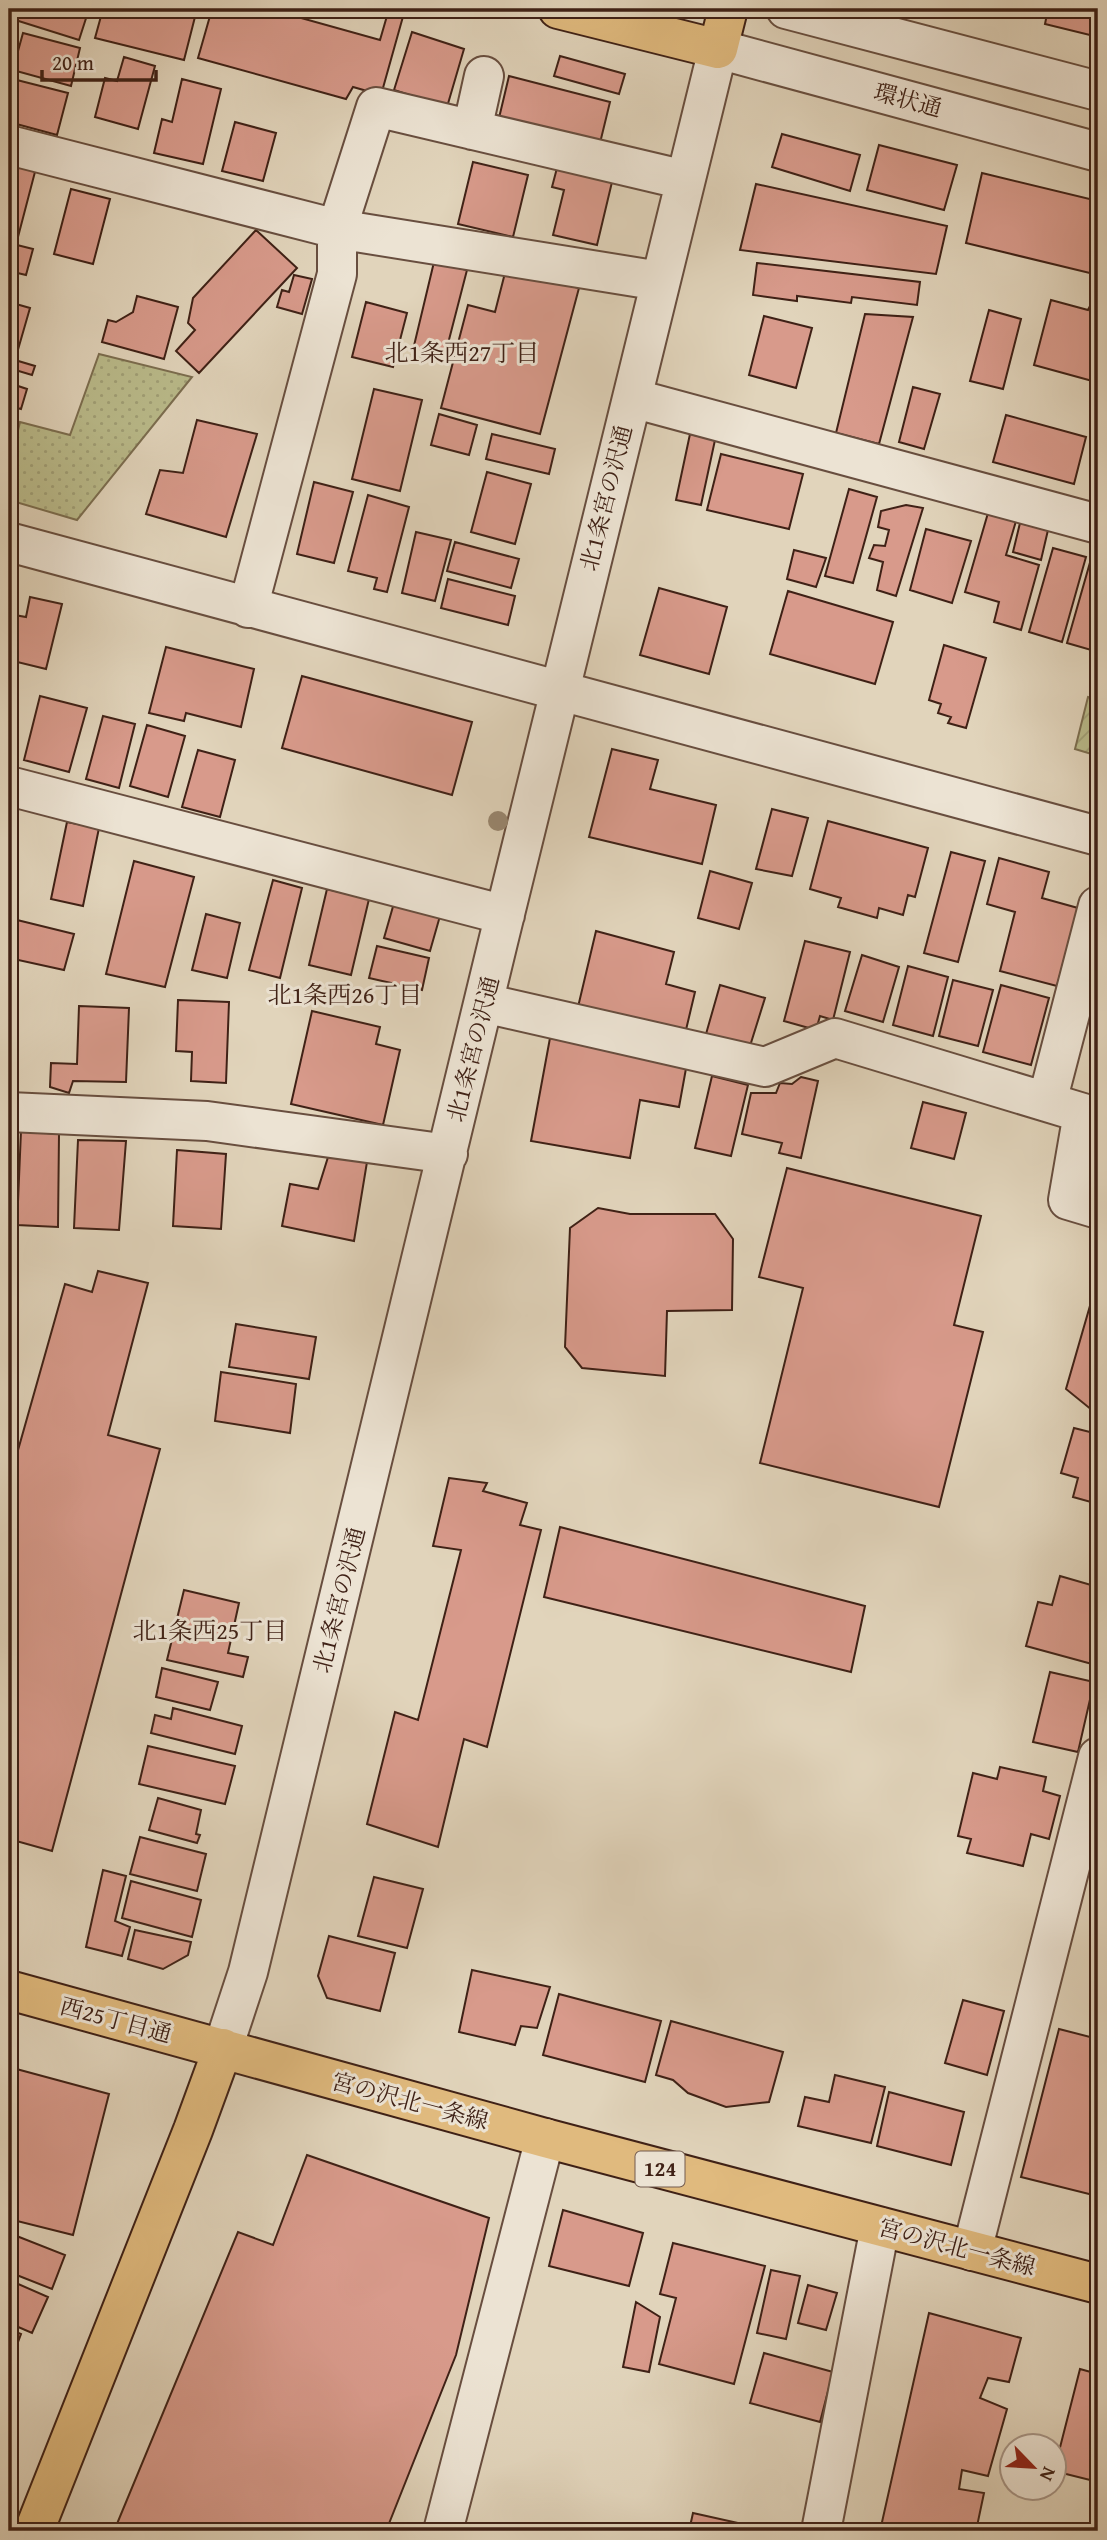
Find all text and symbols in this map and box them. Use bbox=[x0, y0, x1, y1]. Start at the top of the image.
scale bar bbox=[42, 38, 156, 82]
text: 20 m bbox=[52, 47, 94, 78]
street label: 環状通 bbox=[871, 75, 946, 124]
district label: 北1条西27丁目 bbox=[385, 335, 539, 370]
street label: 北1条宮の沢通 bbox=[571, 422, 640, 574]
street label: 北1条宮の沢通 bbox=[438, 973, 507, 1125]
district label: 北1条西26丁目 bbox=[268, 977, 422, 1012]
street label: 北1条宮の沢通 bbox=[304, 1524, 373, 1676]
district label: 北1条西25丁目 bbox=[133, 1613, 287, 1648]
street label: 西25丁目通 bbox=[57, 1989, 176, 2050]
street label: 宮の沢北一条線 bbox=[328, 2064, 492, 2137]
road number: 124 bbox=[636, 2152, 684, 2186]
street label: 宮の沢北一条線 bbox=[875, 2210, 1039, 2283]
north arrow bbox=[998, 2432, 1068, 2502]
text: N bbox=[1033, 2463, 1064, 2486]

